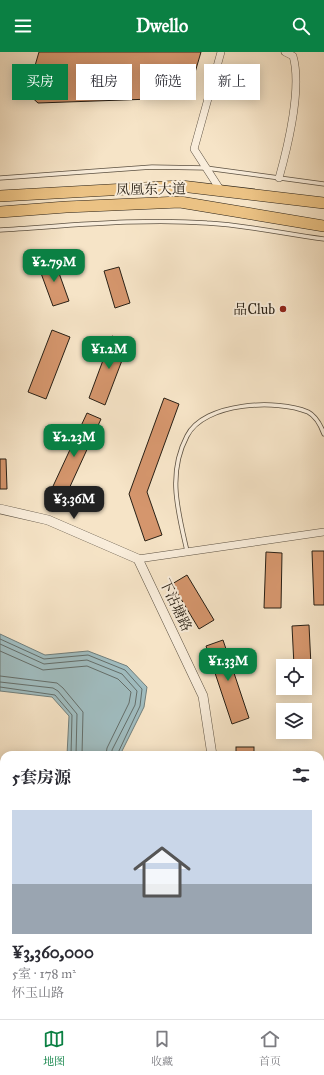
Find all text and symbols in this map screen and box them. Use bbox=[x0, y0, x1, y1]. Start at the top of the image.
icon: menu bbox=[12, 15, 34, 37]
text: Dwello bbox=[136, 15, 188, 37]
icon: search bbox=[290, 15, 312, 37]
chip: 买房 bbox=[12, 64, 68, 100]
chip: 租房 bbox=[76, 64, 132, 100]
chip: 筛选 bbox=[140, 64, 196, 100]
chip: 新上 bbox=[204, 64, 260, 100]
street label: 凤凰东大道 bbox=[116, 180, 186, 199]
pin: ¥2.79M bbox=[21, 249, 87, 283]
text: ¥2.79M bbox=[32, 254, 76, 270]
place label: 品Club bbox=[233, 301, 275, 318]
marker: 品Club bbox=[278, 304, 288, 314]
pin: ¥1.2M bbox=[81, 336, 137, 370]
text: ¥1.2M bbox=[91, 341, 127, 357]
pin: ¥2.23M bbox=[41, 424, 107, 458]
text: ¥2.23M bbox=[53, 429, 95, 445]
pin: ¥3.36M bbox=[41, 486, 107, 520]
text: ¥3.36M bbox=[53, 491, 95, 507]
street label: 下沽塘路 bbox=[156, 576, 195, 634]
pin: ¥1.33M bbox=[195, 648, 261, 682]
text: ¥1.33M bbox=[208, 653, 248, 669]
map controls bbox=[276, 659, 312, 739]
button: locate bbox=[276, 659, 312, 695]
button: layers bbox=[276, 703, 312, 739]
icon: filters bbox=[290, 764, 312, 786]
text: 5套房源 bbox=[12, 767, 71, 788]
icon: home bbox=[126, 836, 198, 908]
text: ¥3,360,000 bbox=[12, 942, 94, 963]
text: 5室 · 178 m² bbox=[12, 966, 76, 982]
text: 怀玉山路 bbox=[12, 985, 64, 1001]
tab: 地图 bbox=[43, 1028, 65, 1068]
tab: 收藏 bbox=[151, 1028, 173, 1068]
tab: 首页 bbox=[259, 1028, 281, 1068]

